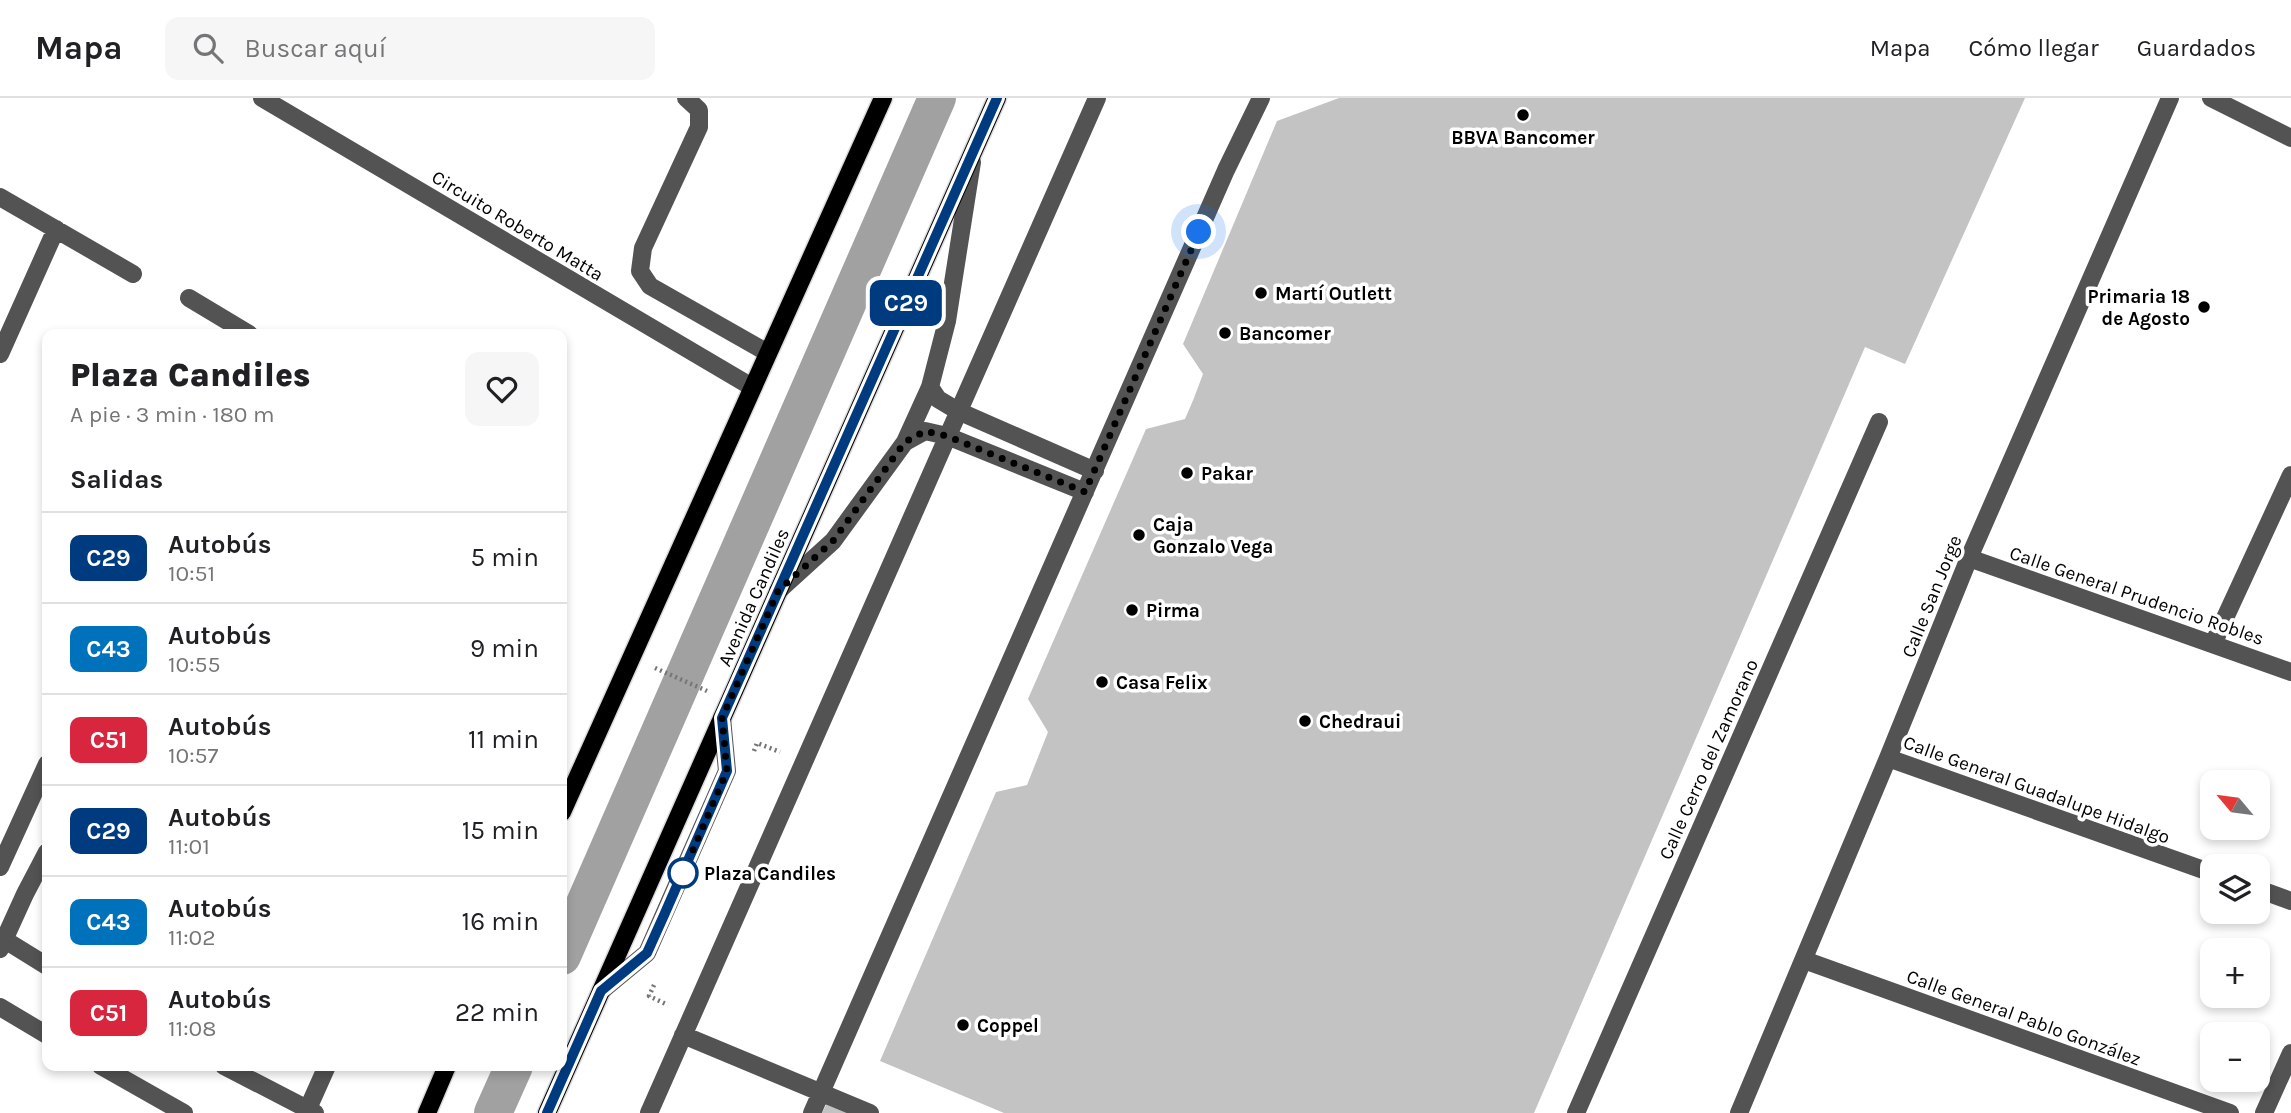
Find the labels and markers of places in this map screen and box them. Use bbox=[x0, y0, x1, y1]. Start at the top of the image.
marker: BBVA Bancomer bbox=[1515, 107, 1531, 123]
place label: BBVA Bancomer bbox=[1451, 127, 1595, 149]
place label: Martí Outlett bbox=[1275, 283, 1392, 305]
marker: Martí Outlett bbox=[1253, 285, 1269, 301]
place label: Primaria 18 de Agosto bbox=[2087, 286, 2190, 330]
marker: Primaria 18 de Agosto bbox=[2196, 299, 2212, 315]
place label: Bancomer bbox=[1239, 323, 1331, 345]
marker: Bancomer bbox=[1217, 325, 1233, 341]
place label: Pakar bbox=[1201, 463, 1253, 485]
marker: Pakar bbox=[1179, 465, 1195, 481]
place label: Caja Gonzalo Vega bbox=[1153, 514, 1273, 558]
marker: Caja Gonzalo Vega bbox=[1131, 527, 1147, 543]
place label: Pirma bbox=[1146, 600, 1200, 622]
marker: Pirma bbox=[1124, 602, 1140, 618]
place label: Casa Felix bbox=[1116, 672, 1208, 694]
marker: Casa Felix bbox=[1094, 674, 1110, 690]
place label: Chedraui bbox=[1319, 711, 1401, 733]
marker: Chedraui bbox=[1297, 713, 1313, 729]
marker: Plaza Candiles bbox=[668, 858, 698, 888]
place label: Plaza Candiles bbox=[704, 863, 836, 885]
place label: Coppel bbox=[977, 1015, 1039, 1037]
marker: Coppel bbox=[955, 1017, 971, 1033]

